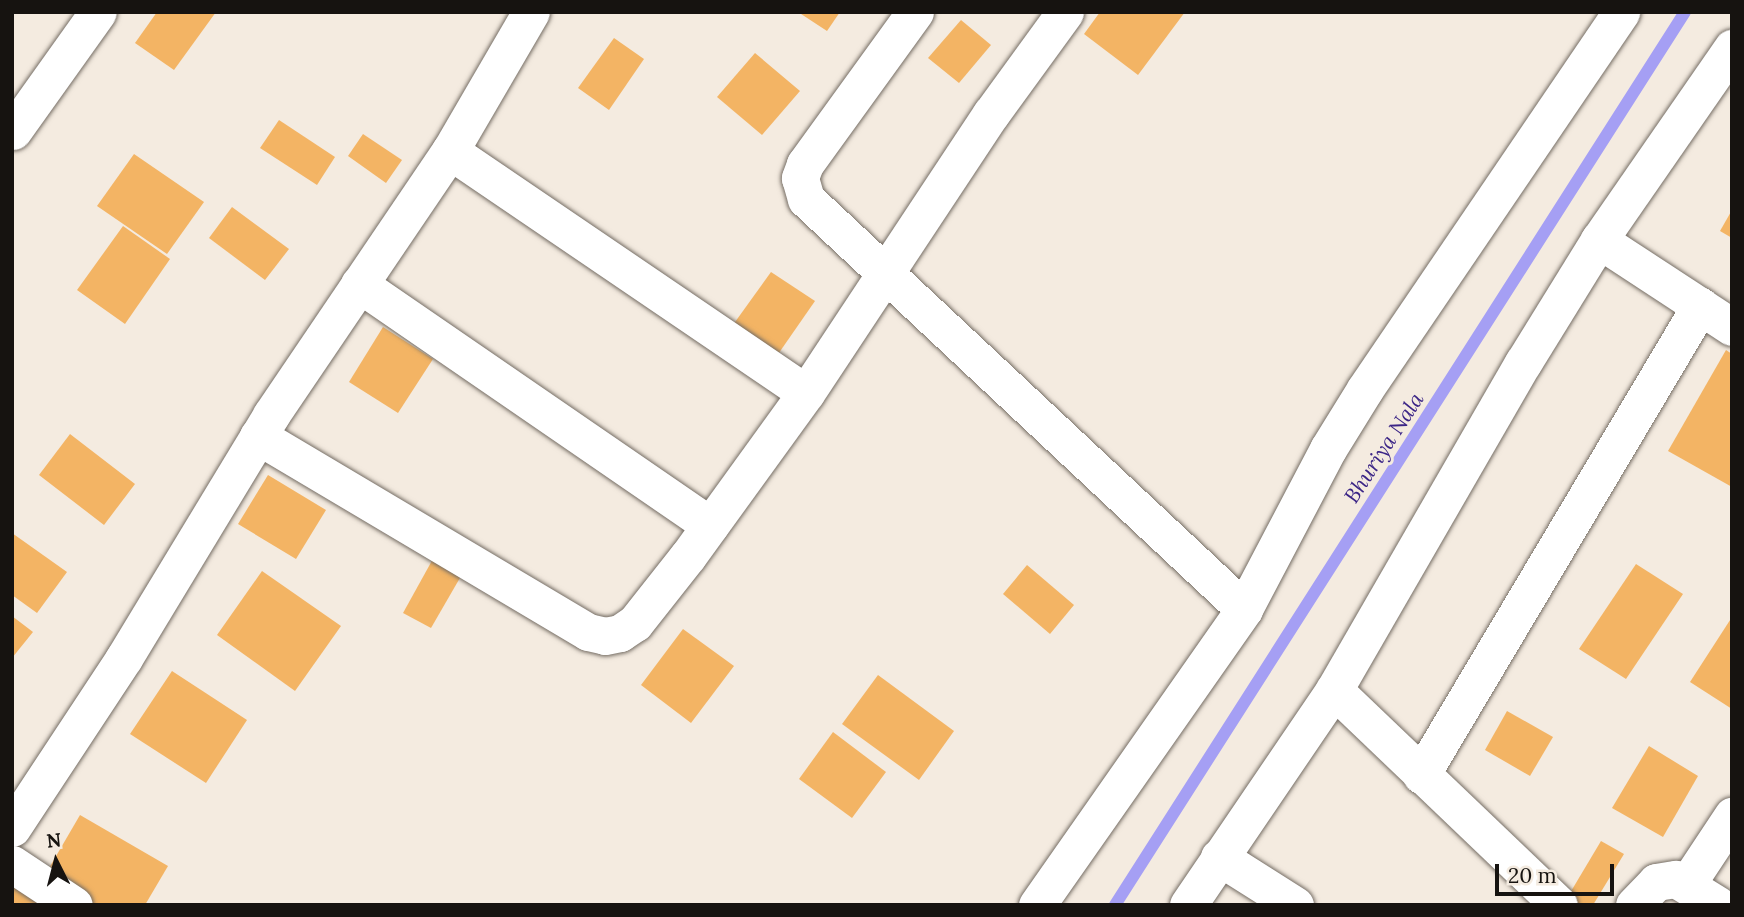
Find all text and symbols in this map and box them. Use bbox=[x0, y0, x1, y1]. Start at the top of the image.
water label: Bhuriya Nala bbox=[1339, 388, 1429, 508]
north arrow bbox=[21, 826, 91, 896]
text: N bbox=[45, 827, 62, 853]
scale bar bbox=[1499, 850, 1618, 894]
text: 20 m bbox=[1508, 862, 1557, 889]

